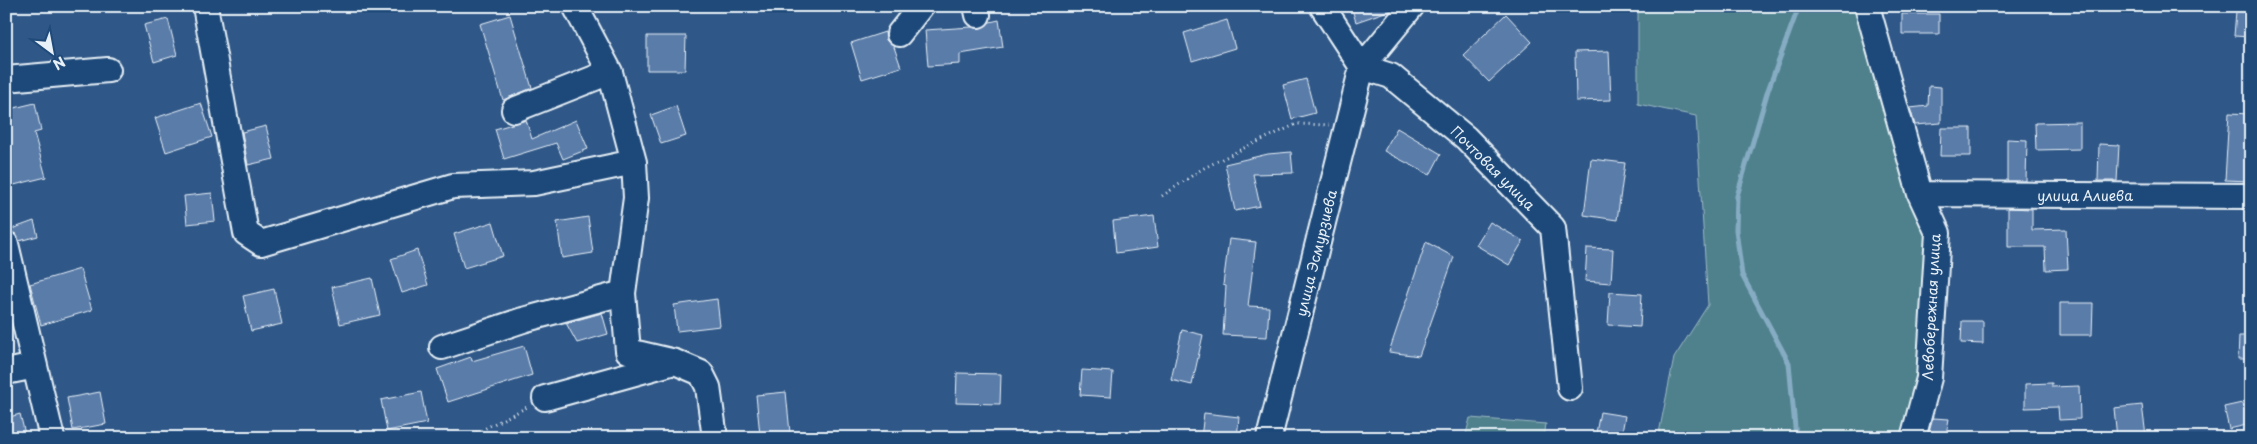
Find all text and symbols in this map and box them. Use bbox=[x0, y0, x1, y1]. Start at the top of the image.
north arrow bbox=[28, 28, 78, 78]
text: N bbox=[49, 52, 69, 75]
street label: Почтовая улица bbox=[1446, 121, 1540, 215]
street label: улица Алиева bbox=[2037, 185, 2133, 206]
street label: улица Эсмурзиева bbox=[1290, 187, 1342, 318]
street label: Левобережная улица bbox=[1917, 233, 1945, 381]

